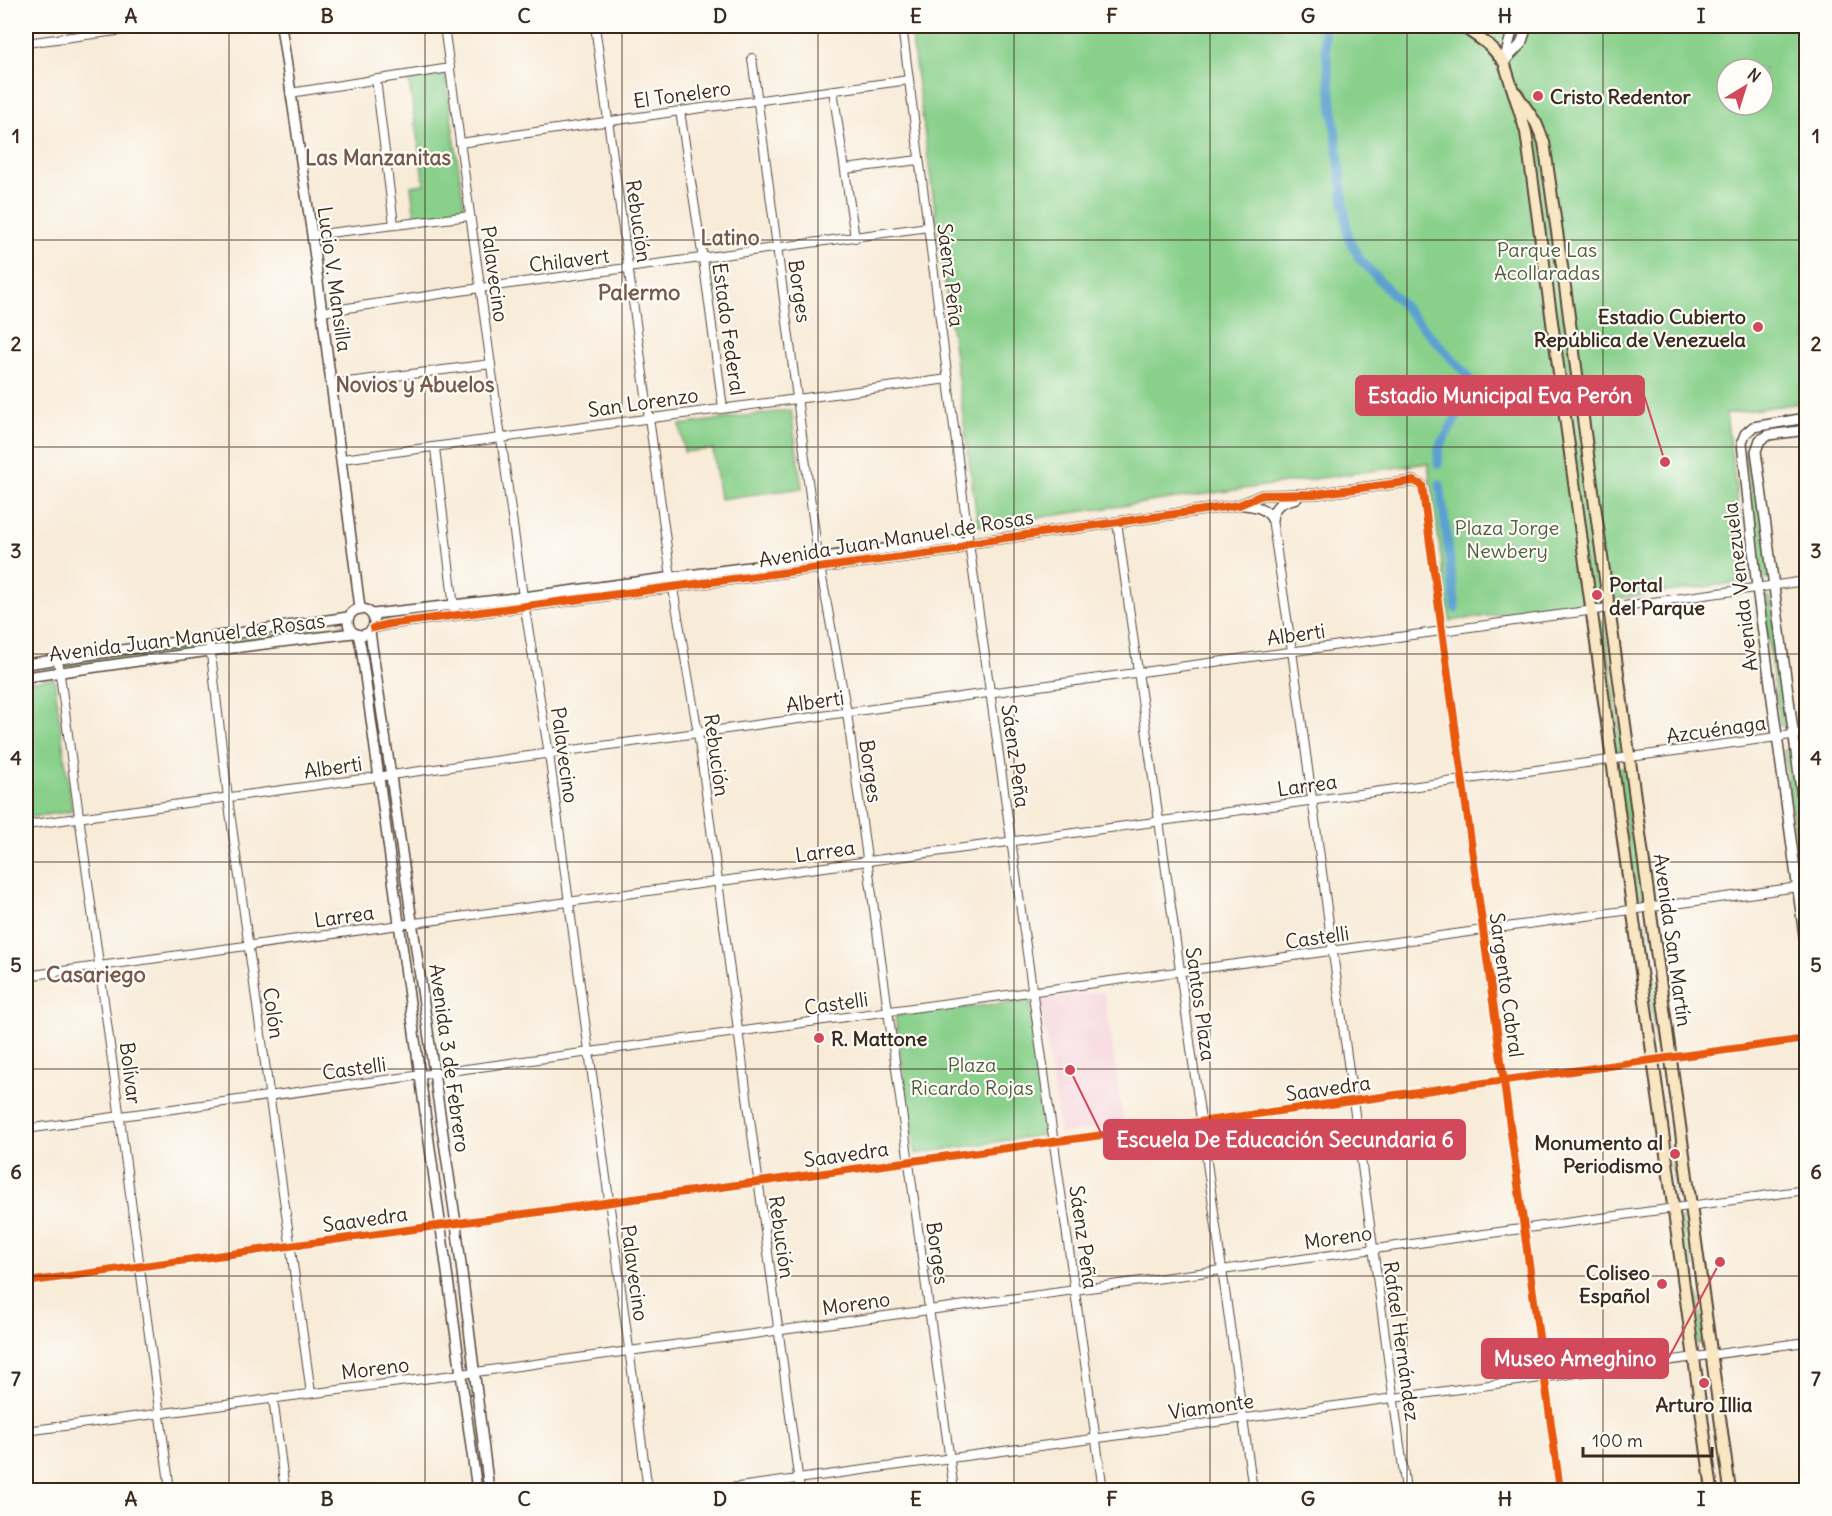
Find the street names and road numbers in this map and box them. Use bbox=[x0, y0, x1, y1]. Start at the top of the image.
street label: El Tonelero bbox=[632, 75, 732, 113]
street label: Rebución bbox=[621, 178, 657, 264]
street label: Lucio V. Mansilla bbox=[312, 205, 358, 353]
street label: Sáenz Peña bbox=[932, 222, 970, 328]
street label: Palavecino bbox=[476, 224, 514, 324]
street label: Chilavert bbox=[528, 243, 611, 277]
street label: Borges bbox=[783, 258, 817, 324]
street label: Estado Federal bbox=[707, 261, 751, 397]
street label: San Lorenzo bbox=[586, 382, 700, 422]
street label: Avenida Venezuela bbox=[1717, 501, 1763, 673]
street label: Avenida Juan Manuel de Rosas bbox=[757, 504, 1035, 572]
street label: Avenida Juan Manuel de Rosas bbox=[48, 608, 326, 666]
street label: Alberti bbox=[1265, 618, 1327, 650]
street label: Alberti bbox=[784, 685, 846, 717]
street label: Sáenz Peña bbox=[996, 703, 1036, 809]
street label: Palavecino bbox=[546, 705, 584, 805]
street label: Azcuénaga bbox=[1665, 710, 1767, 748]
street label: Rebución bbox=[699, 712, 735, 798]
street label: Borges bbox=[854, 738, 888, 804]
street label: Alberti bbox=[302, 751, 364, 783]
street label: Larrea bbox=[1276, 768, 1338, 802]
street label: Larrea bbox=[794, 834, 856, 868]
street label: Avenida San Martín bbox=[1648, 852, 1698, 1028]
street label: Larrea bbox=[313, 899, 375, 933]
street label: Sargento Cabral bbox=[1484, 911, 1530, 1059]
street label: Castelli bbox=[1283, 920, 1351, 954]
street label: Santos Plaza bbox=[1181, 946, 1221, 1062]
street label: Avenida 3 de Febrero bbox=[424, 962, 476, 1154]
street label: Colón bbox=[258, 986, 290, 1040]
street label: Castelli bbox=[802, 986, 870, 1020]
street label: Bolívar bbox=[115, 1040, 147, 1106]
street label: Castelli bbox=[320, 1051, 388, 1085]
street label: Saavedra bbox=[1284, 1070, 1372, 1106]
street label: Saavedra bbox=[802, 1136, 890, 1172]
street label: Sáenz Peña bbox=[1064, 1184, 1104, 1290]
street label: Rebución bbox=[764, 1194, 800, 1280]
street label: Saavedra bbox=[321, 1201, 409, 1237]
street label: Borges bbox=[921, 1220, 955, 1286]
street label: Moreno bbox=[1302, 1220, 1374, 1254]
street label: Palavecino bbox=[616, 1223, 654, 1323]
street label: Rafael Hernández bbox=[1378, 1259, 1426, 1423]
street label: Moreno bbox=[820, 1286, 892, 1320]
street label: Moreno bbox=[339, 1351, 411, 1385]
street label: Viamonte bbox=[1167, 1388, 1255, 1424]

